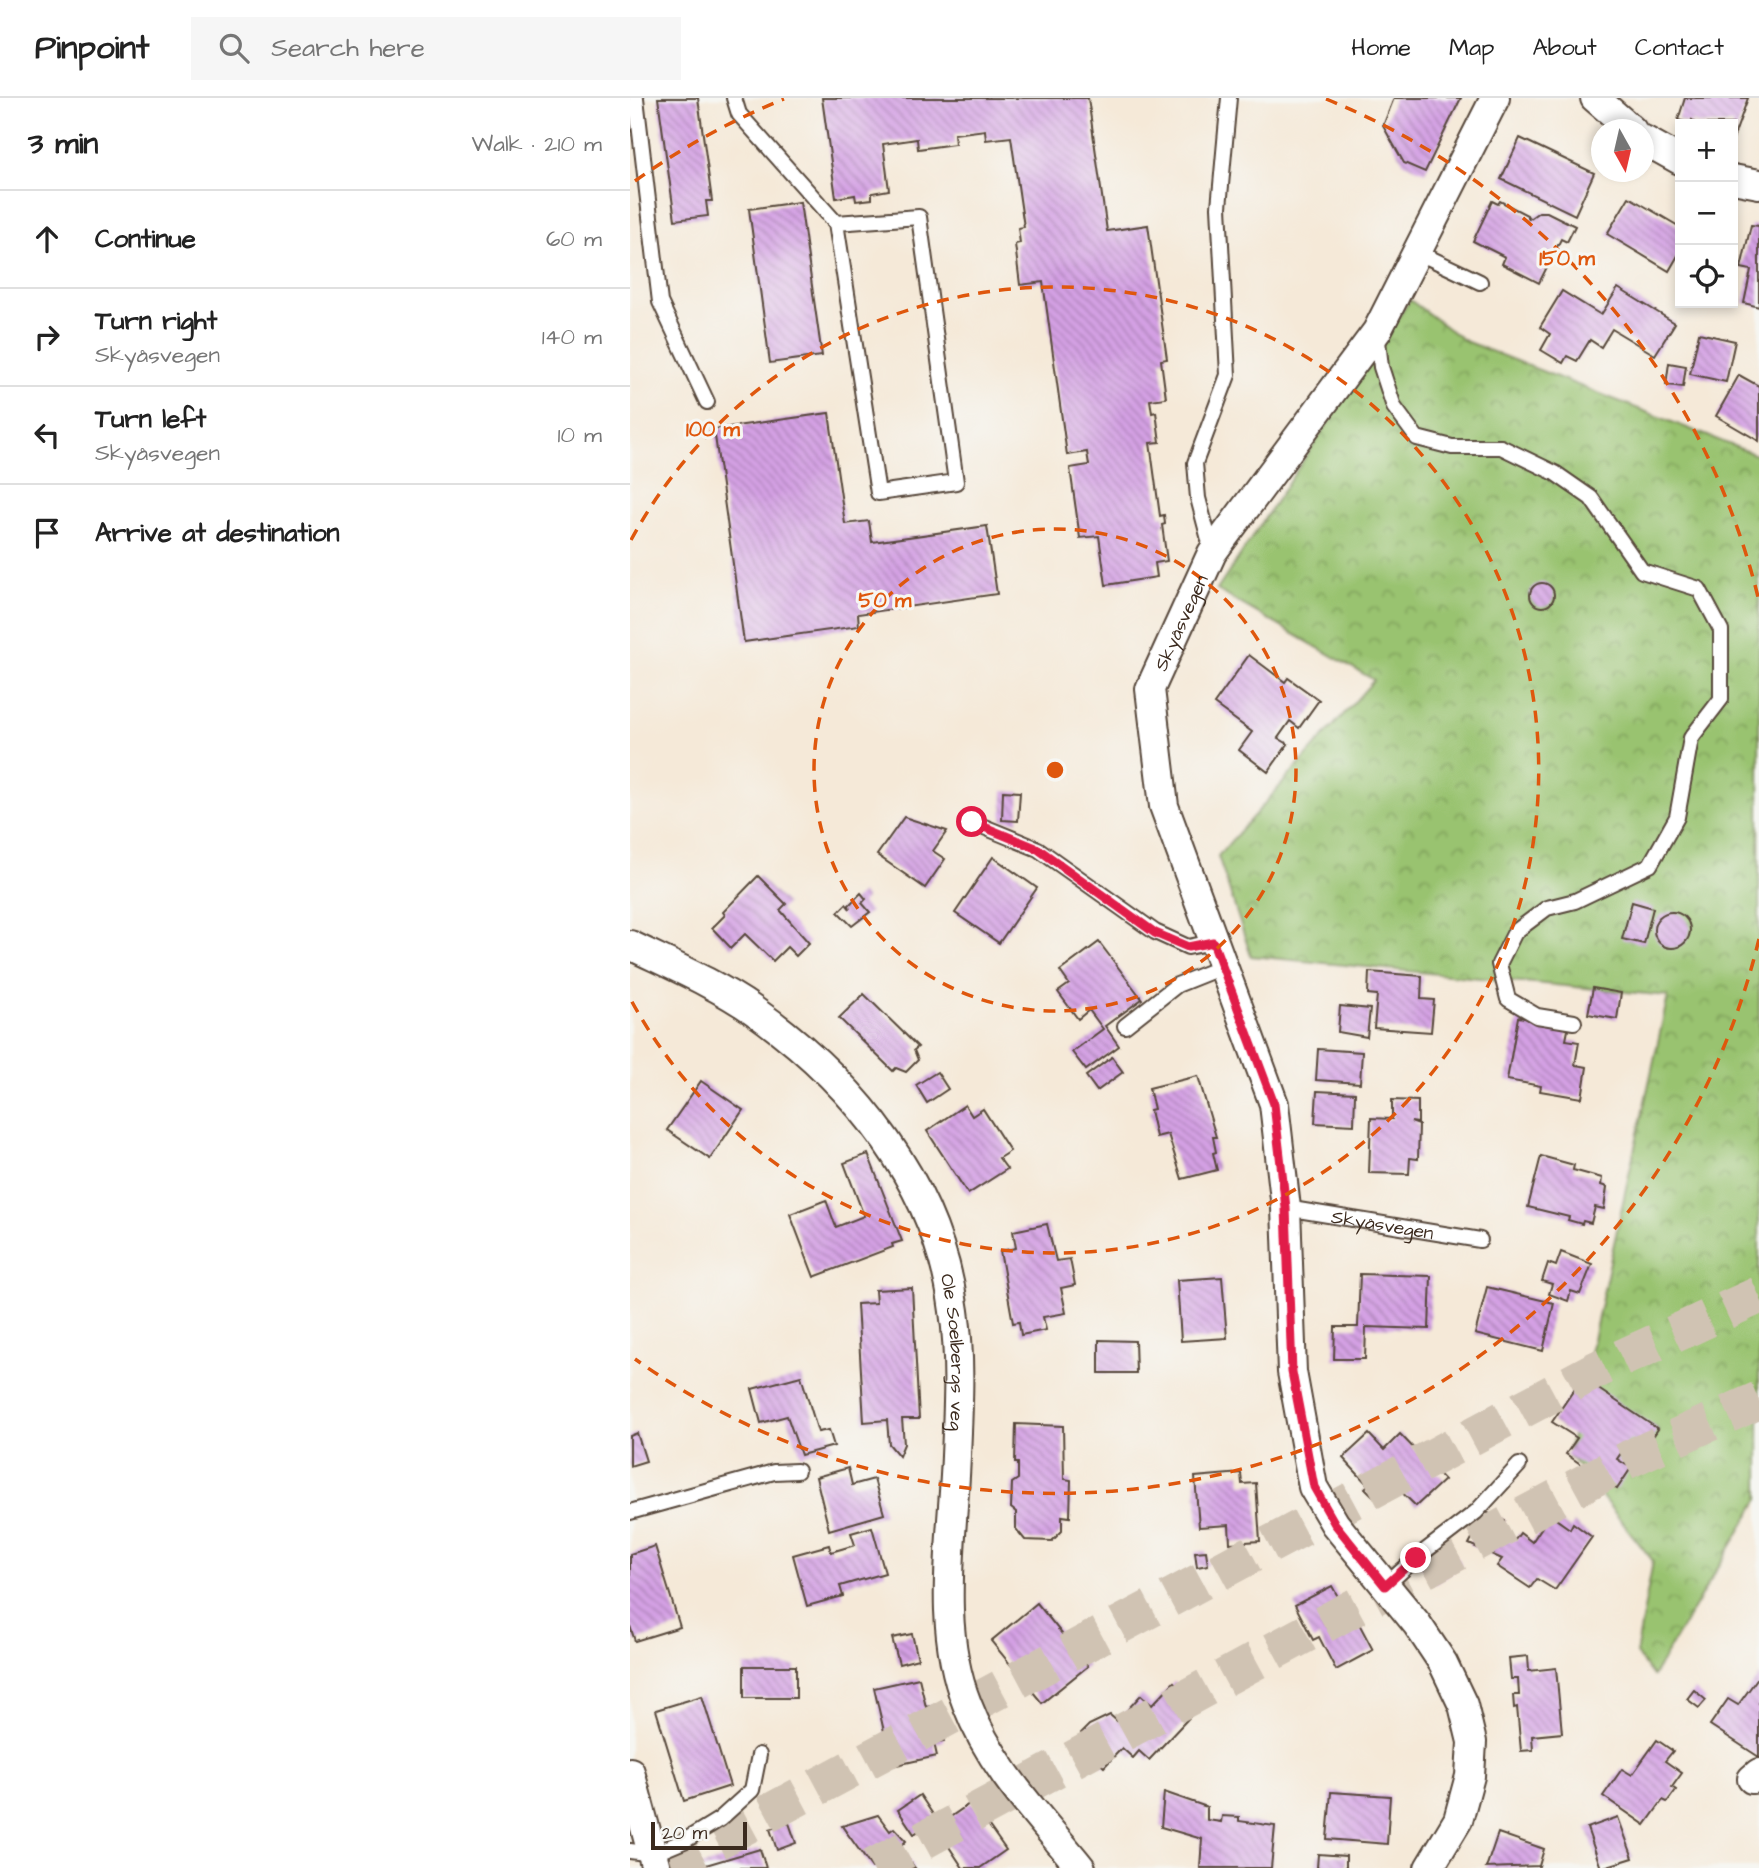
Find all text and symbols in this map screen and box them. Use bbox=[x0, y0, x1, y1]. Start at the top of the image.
search box bbox=[191, 17, 681, 80]
text: Pinpoint bbox=[35, 25, 149, 71]
icon: search bbox=[215, 29, 253, 67]
text: Search here bbox=[271, 30, 425, 66]
text: Home bbox=[1351, 31, 1411, 65]
text: Map bbox=[1449, 31, 1494, 65]
text: About bbox=[1532, 31, 1597, 65]
text: Contact bbox=[1635, 31, 1724, 65]
north arrow bbox=[1591, 119, 1654, 182]
map controls bbox=[1675, 119, 1738, 308]
button: + bbox=[1675, 119, 1738, 182]
text: 3 min bbox=[28, 123, 98, 165]
text: Walk · 210 m bbox=[472, 128, 602, 160]
button: − bbox=[1675, 182, 1738, 245]
icon: ahead bbox=[28, 220, 66, 258]
text: Continue bbox=[95, 221, 196, 257]
text: 60 m bbox=[546, 223, 602, 255]
text: 150 m bbox=[1539, 244, 1595, 273]
button: locate bbox=[1675, 245, 1738, 308]
text: Turn right bbox=[95, 303, 217, 339]
icon: right bbox=[28, 318, 66, 356]
text: 140 m bbox=[542, 321, 602, 353]
text: Skyåsvegen bbox=[95, 339, 220, 371]
text: Turn left bbox=[95, 401, 206, 437]
text: 100 m bbox=[686, 415, 741, 444]
icon: left bbox=[28, 416, 66, 454]
text: 10 m bbox=[557, 419, 602, 451]
text: Skyåsvegen bbox=[95, 437, 220, 469]
icon: arrive bbox=[28, 514, 66, 552]
text: Arrive at destination bbox=[95, 515, 340, 551]
street label: Skyåsvegen bbox=[1148, 570, 1215, 676]
text: 50 m bbox=[859, 586, 912, 615]
centre of rings bbox=[1043, 758, 1067, 782]
route start bbox=[956, 806, 987, 837]
street label: Skyåsvegen bbox=[1329, 1204, 1436, 1247]
street label: Ole Soelbergs veg bbox=[933, 1271, 970, 1432]
route end bbox=[1400, 1542, 1431, 1573]
scale bar bbox=[651, 1819, 747, 1851]
text: 20 m bbox=[662, 1820, 707, 1847]

